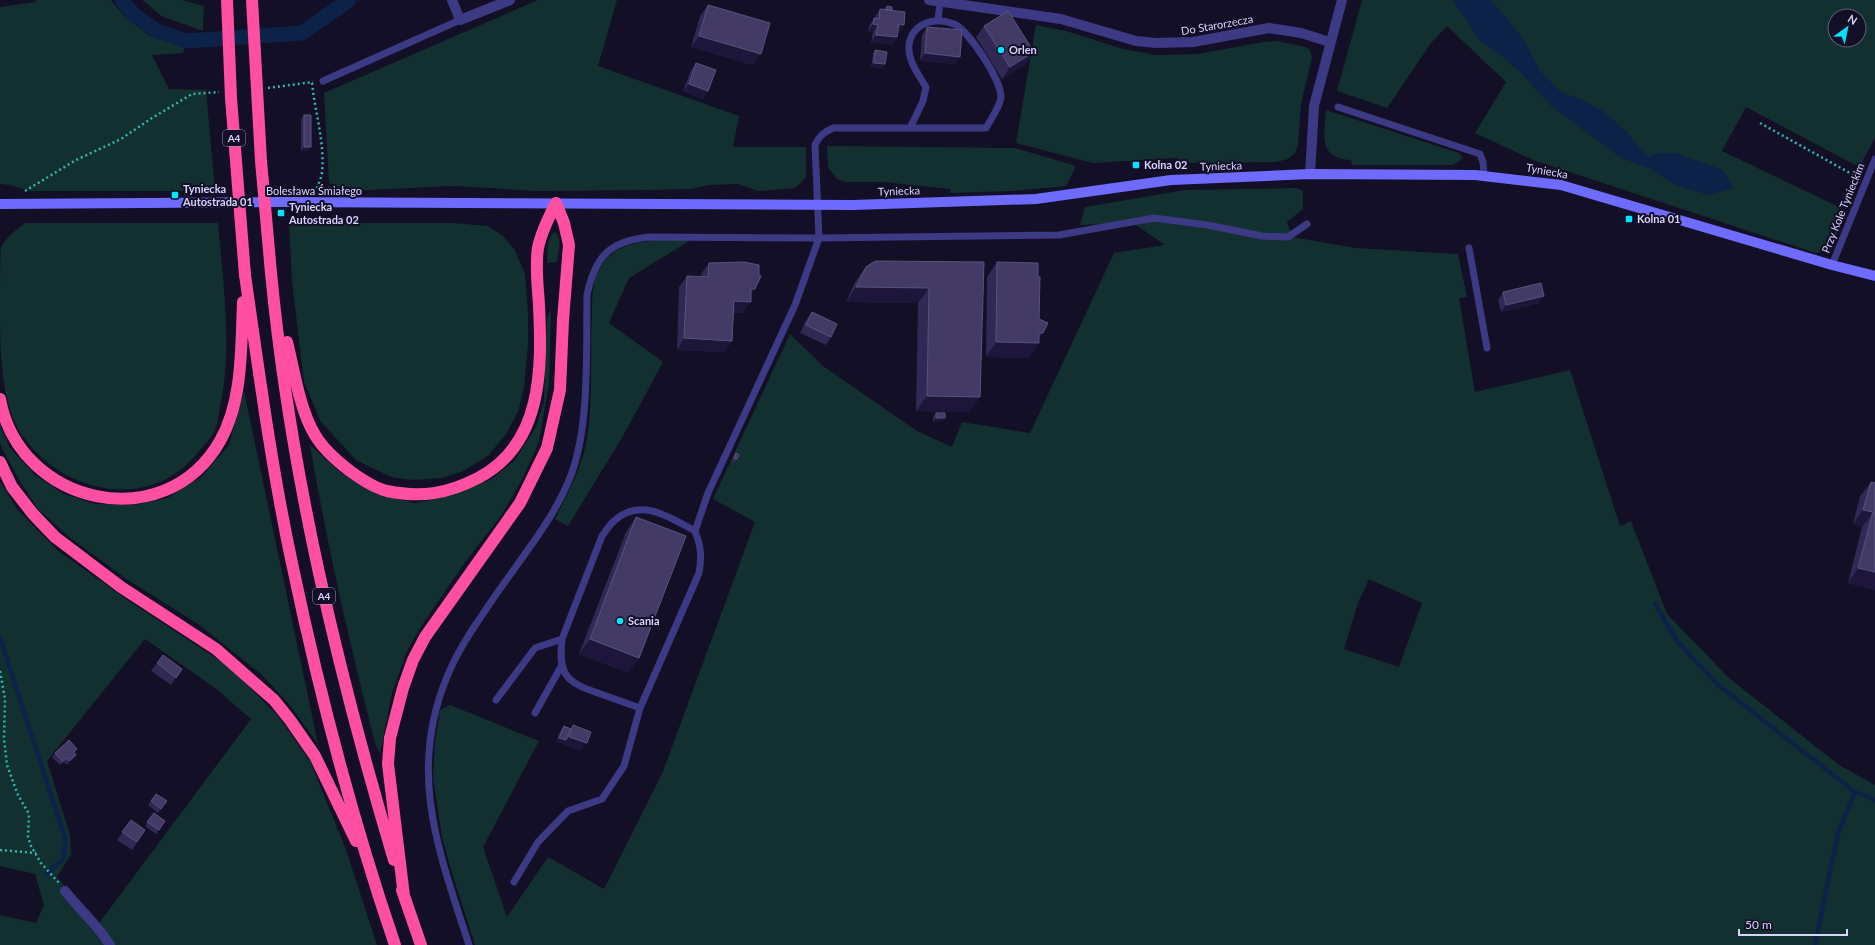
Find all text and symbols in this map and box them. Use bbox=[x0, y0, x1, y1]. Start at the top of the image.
north arrow bbox=[1827, 8, 1867, 48]
text: N bbox=[1846, 11, 1860, 27]
street label: Do Starorzecza bbox=[1180, 12, 1254, 37]
place label: Orlen bbox=[1009, 43, 1037, 56]
marker: Orlen bbox=[996, 45, 1006, 55]
road number: A4 bbox=[223, 130, 245, 146]
place label: Kolna 02 bbox=[1144, 158, 1187, 171]
street label: Tyniecka bbox=[1200, 158, 1242, 173]
marker: Kolna 02 bbox=[1131, 160, 1141, 170]
street label: Tyniecka bbox=[1525, 160, 1569, 181]
street label: Przy Kole Tynieckim bbox=[1819, 161, 1867, 255]
place label: Tyniecka Autostrada 01 bbox=[182, 182, 253, 208]
street label: Tyniecka bbox=[878, 183, 920, 198]
street label: Bolesława Śmiałego bbox=[266, 184, 362, 197]
marker: Tyniecka Autostrada 01 bbox=[170, 190, 180, 200]
place label: Tyniecka Autostrada 02 bbox=[288, 200, 359, 226]
marker: Tyniecka Autostrada 02 bbox=[276, 208, 286, 218]
place label: Kolna 01 bbox=[1637, 212, 1680, 225]
marker: Kolna 01 bbox=[1624, 214, 1634, 224]
road number: A4 bbox=[313, 588, 335, 604]
place label: Scania bbox=[628, 614, 659, 627]
marker: Scania bbox=[615, 616, 625, 626]
scale bar bbox=[1739, 911, 1847, 937]
text: 50 m bbox=[1745, 917, 1772, 932]

